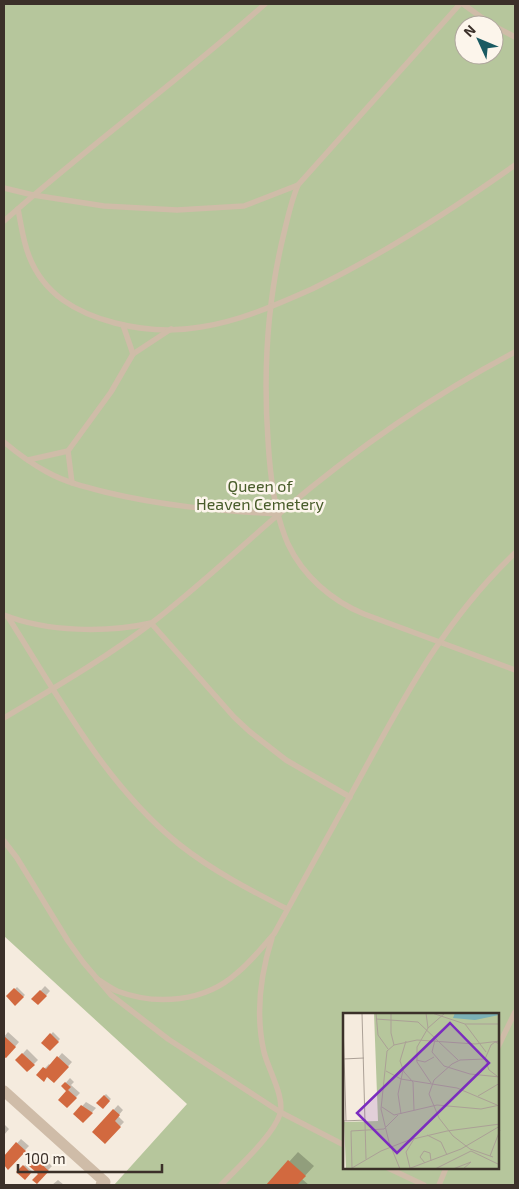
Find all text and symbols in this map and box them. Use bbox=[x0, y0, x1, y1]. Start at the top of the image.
north arrow bbox=[454, 15, 504, 65]
text: N bbox=[460, 21, 479, 40]
park label: Queen of Heaven Cemetery bbox=[196, 476, 324, 513]
inset map bbox=[343, 1013, 499, 1169]
scale bar bbox=[18, 1142, 161, 1174]
text: 100 m bbox=[25, 1149, 66, 1167]

